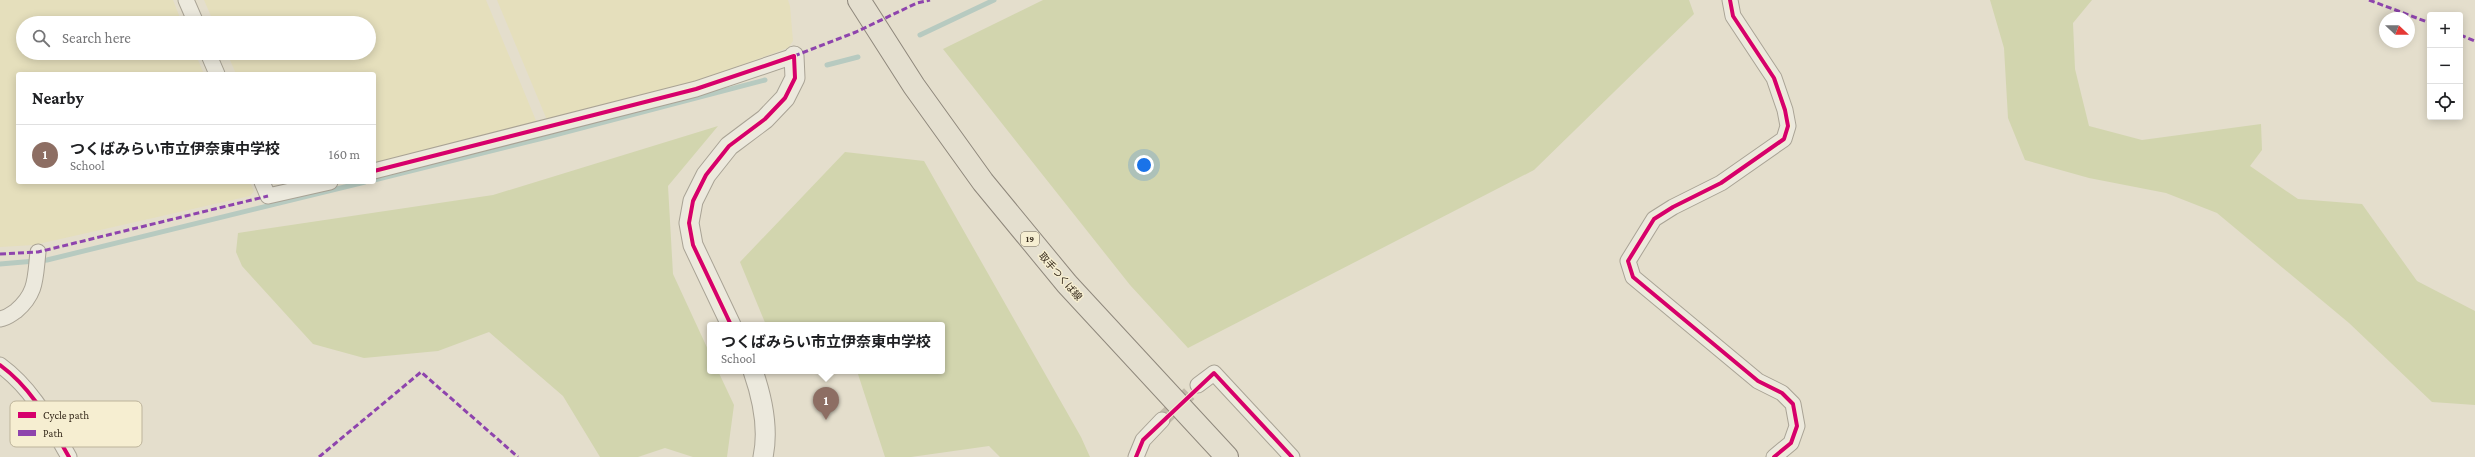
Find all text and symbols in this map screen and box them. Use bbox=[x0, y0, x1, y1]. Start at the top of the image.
north arrow bbox=[2379, 12, 2415, 48]
map controls bbox=[2427, 12, 2463, 120]
button: + bbox=[2427, 12, 2463, 48]
search box bbox=[16, 16, 376, 60]
icon: search bbox=[30, 27, 52, 49]
text: Search here bbox=[62, 30, 131, 46]
button: − bbox=[2427, 48, 2463, 84]
button: locate bbox=[2427, 84, 2463, 120]
text: Nearby bbox=[32, 89, 84, 108]
text: つくばみらい市立伊奈東中学校 bbox=[70, 141, 280, 157]
text: 1 bbox=[43, 147, 47, 162]
text: 160 m bbox=[329, 147, 360, 162]
your location bbox=[1134, 155, 1154, 175]
text: School bbox=[70, 158, 105, 173]
road number: 19 bbox=[1021, 232, 1039, 246]
street label: 取手つくば線 bbox=[1037, 250, 1084, 303]
popup bbox=[707, 322, 945, 374]
text: つくばみらい市立伊奈東中学校 bbox=[721, 334, 931, 350]
text: School bbox=[721, 351, 756, 366]
pin: 1 bbox=[813, 387, 839, 420]
legend bbox=[10, 401, 142, 447]
text: Cycle path bbox=[43, 409, 89, 422]
text: Path bbox=[43, 427, 63, 439]

